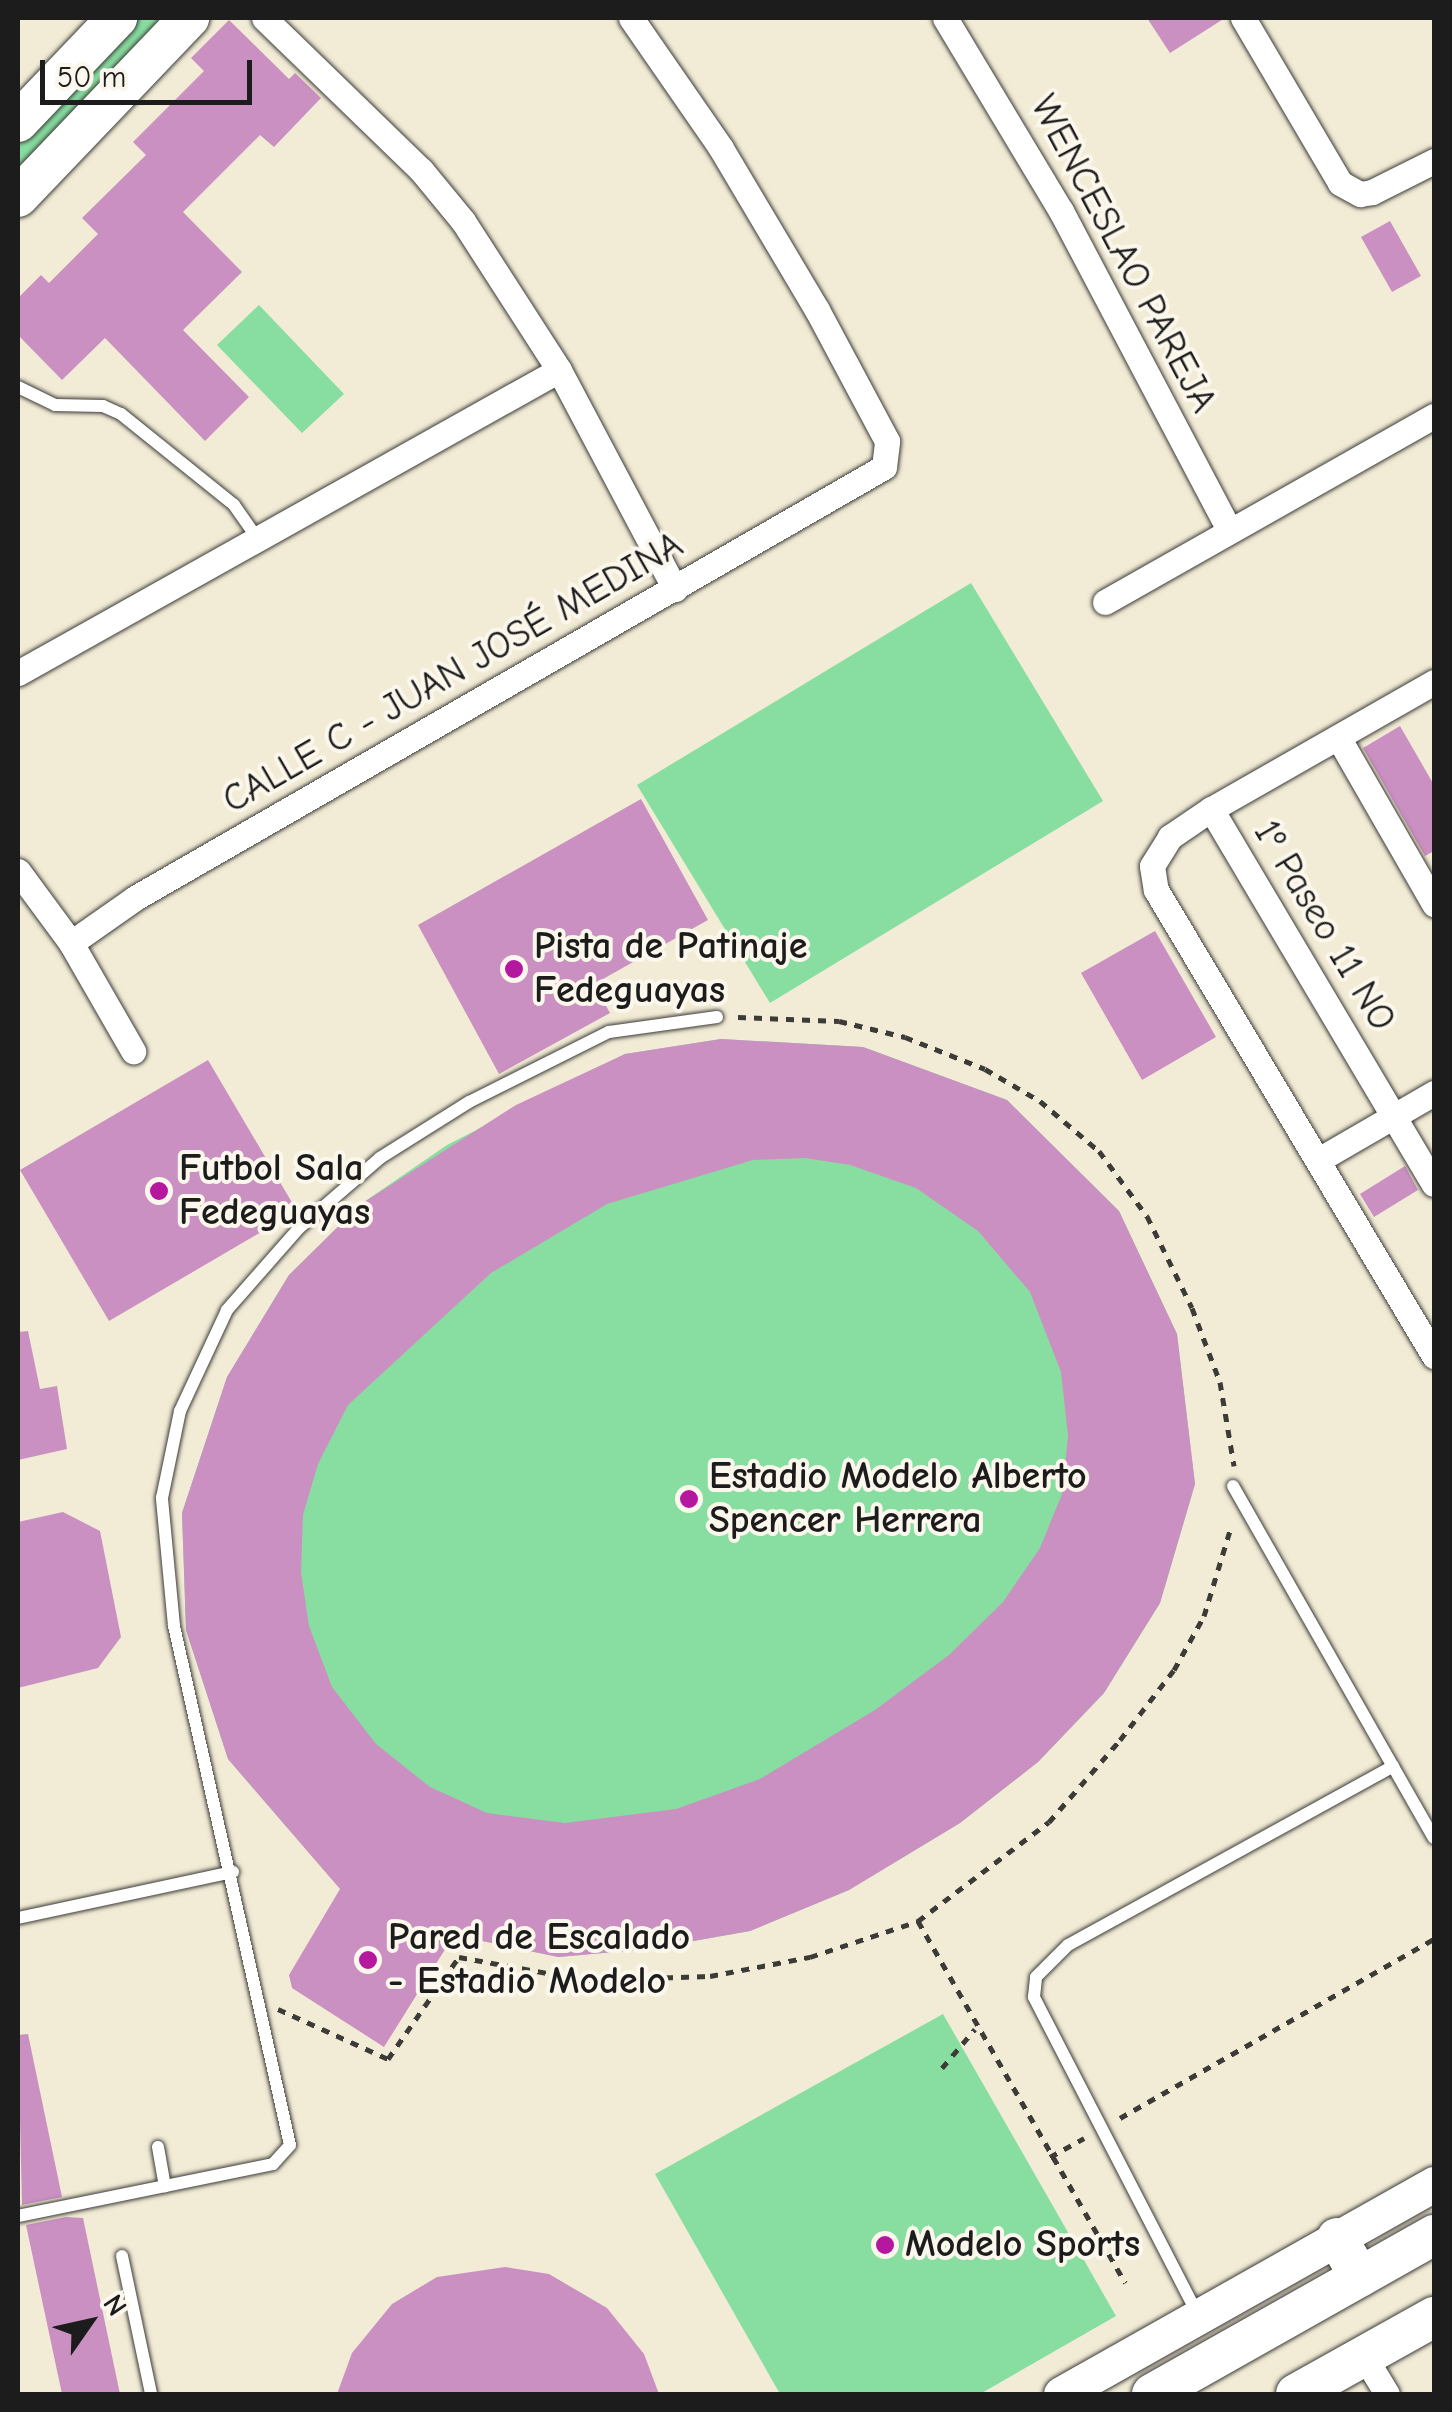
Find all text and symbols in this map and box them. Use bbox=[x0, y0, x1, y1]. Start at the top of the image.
scale bar bbox=[45, 40, 258, 102]
text: 50 m bbox=[57, 60, 126, 95]
street label: WENCESLAO PAREJA bbox=[1020, 87, 1226, 421]
street label: CALLE C - JUAN JOSÉ MEDINA bbox=[215, 522, 691, 824]
street label: 1º Paseo 11 NO bbox=[1243, 812, 1405, 1040]
place label: Pista de Patinaje Fedeguayas bbox=[534, 924, 807, 1014]
marker: Pista de Patinaje Fedeguayas bbox=[503, 958, 525, 980]
place label: Futbol Sala Fedeguayas bbox=[179, 1146, 370, 1236]
marker: Futbol Sala Fedeguayas bbox=[148, 1180, 170, 1202]
place label: Estadio Modelo Alberto Spencer Herrera bbox=[709, 1454, 1087, 1544]
marker: Estadio Modelo Alberto Spencer Herrera bbox=[678, 1488, 700, 1510]
place label: Pared de Escalado - Estadio Modelo bbox=[388, 1915, 690, 2005]
marker: Pared de Escalado - Estadio Modelo bbox=[357, 1949, 379, 1971]
place label: Modelo Sports bbox=[905, 2222, 1140, 2268]
marker: Modelo Sports bbox=[874, 2234, 896, 2256]
north arrow bbox=[40, 2272, 140, 2372]
text: N bbox=[96, 2289, 133, 2322]

